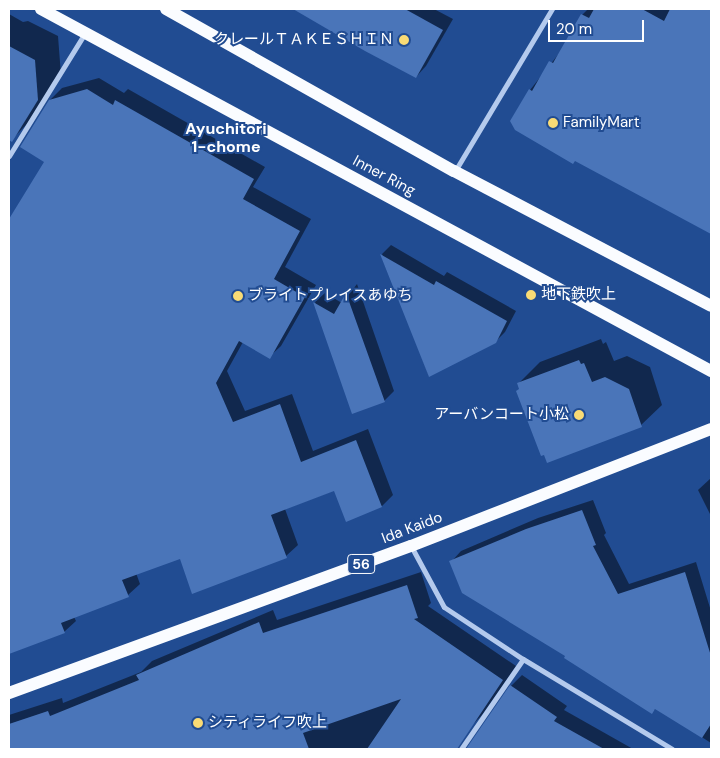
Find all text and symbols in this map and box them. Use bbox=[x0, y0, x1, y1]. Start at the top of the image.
scale bar bbox=[550, 10, 646, 42]
text: 20 m bbox=[556, 19, 592, 39]
place label: クレールＴＡＫＥＳＨＩＮ bbox=[214, 31, 394, 49]
marker: クレールＴＡＫＥＳＨＩＮ bbox=[398, 34, 410, 46]
place label: FamilyMart bbox=[563, 114, 640, 132]
marker: FamilyMart bbox=[547, 117, 559, 129]
district label: Ayuchitori 1-chome bbox=[185, 119, 267, 157]
street label: Inner Ring bbox=[350, 152, 418, 200]
place label: 地下鉄吹上 bbox=[541, 286, 616, 304]
place label: ブライトプレイスあゆち bbox=[248, 287, 413, 305]
marker: 地下鉄吹上 bbox=[525, 289, 537, 301]
marker: ブライトプレイスあゆち bbox=[232, 290, 244, 302]
place label: アーバンコート小松 bbox=[435, 406, 569, 424]
marker: アーバンコート小松 bbox=[573, 409, 585, 421]
street label: Ida Kaido bbox=[379, 508, 445, 548]
road number: 56 bbox=[346, 552, 376, 576]
place label: シティライフ吹上 bbox=[208, 714, 328, 732]
marker: シティライフ吹上 bbox=[192, 717, 204, 729]

